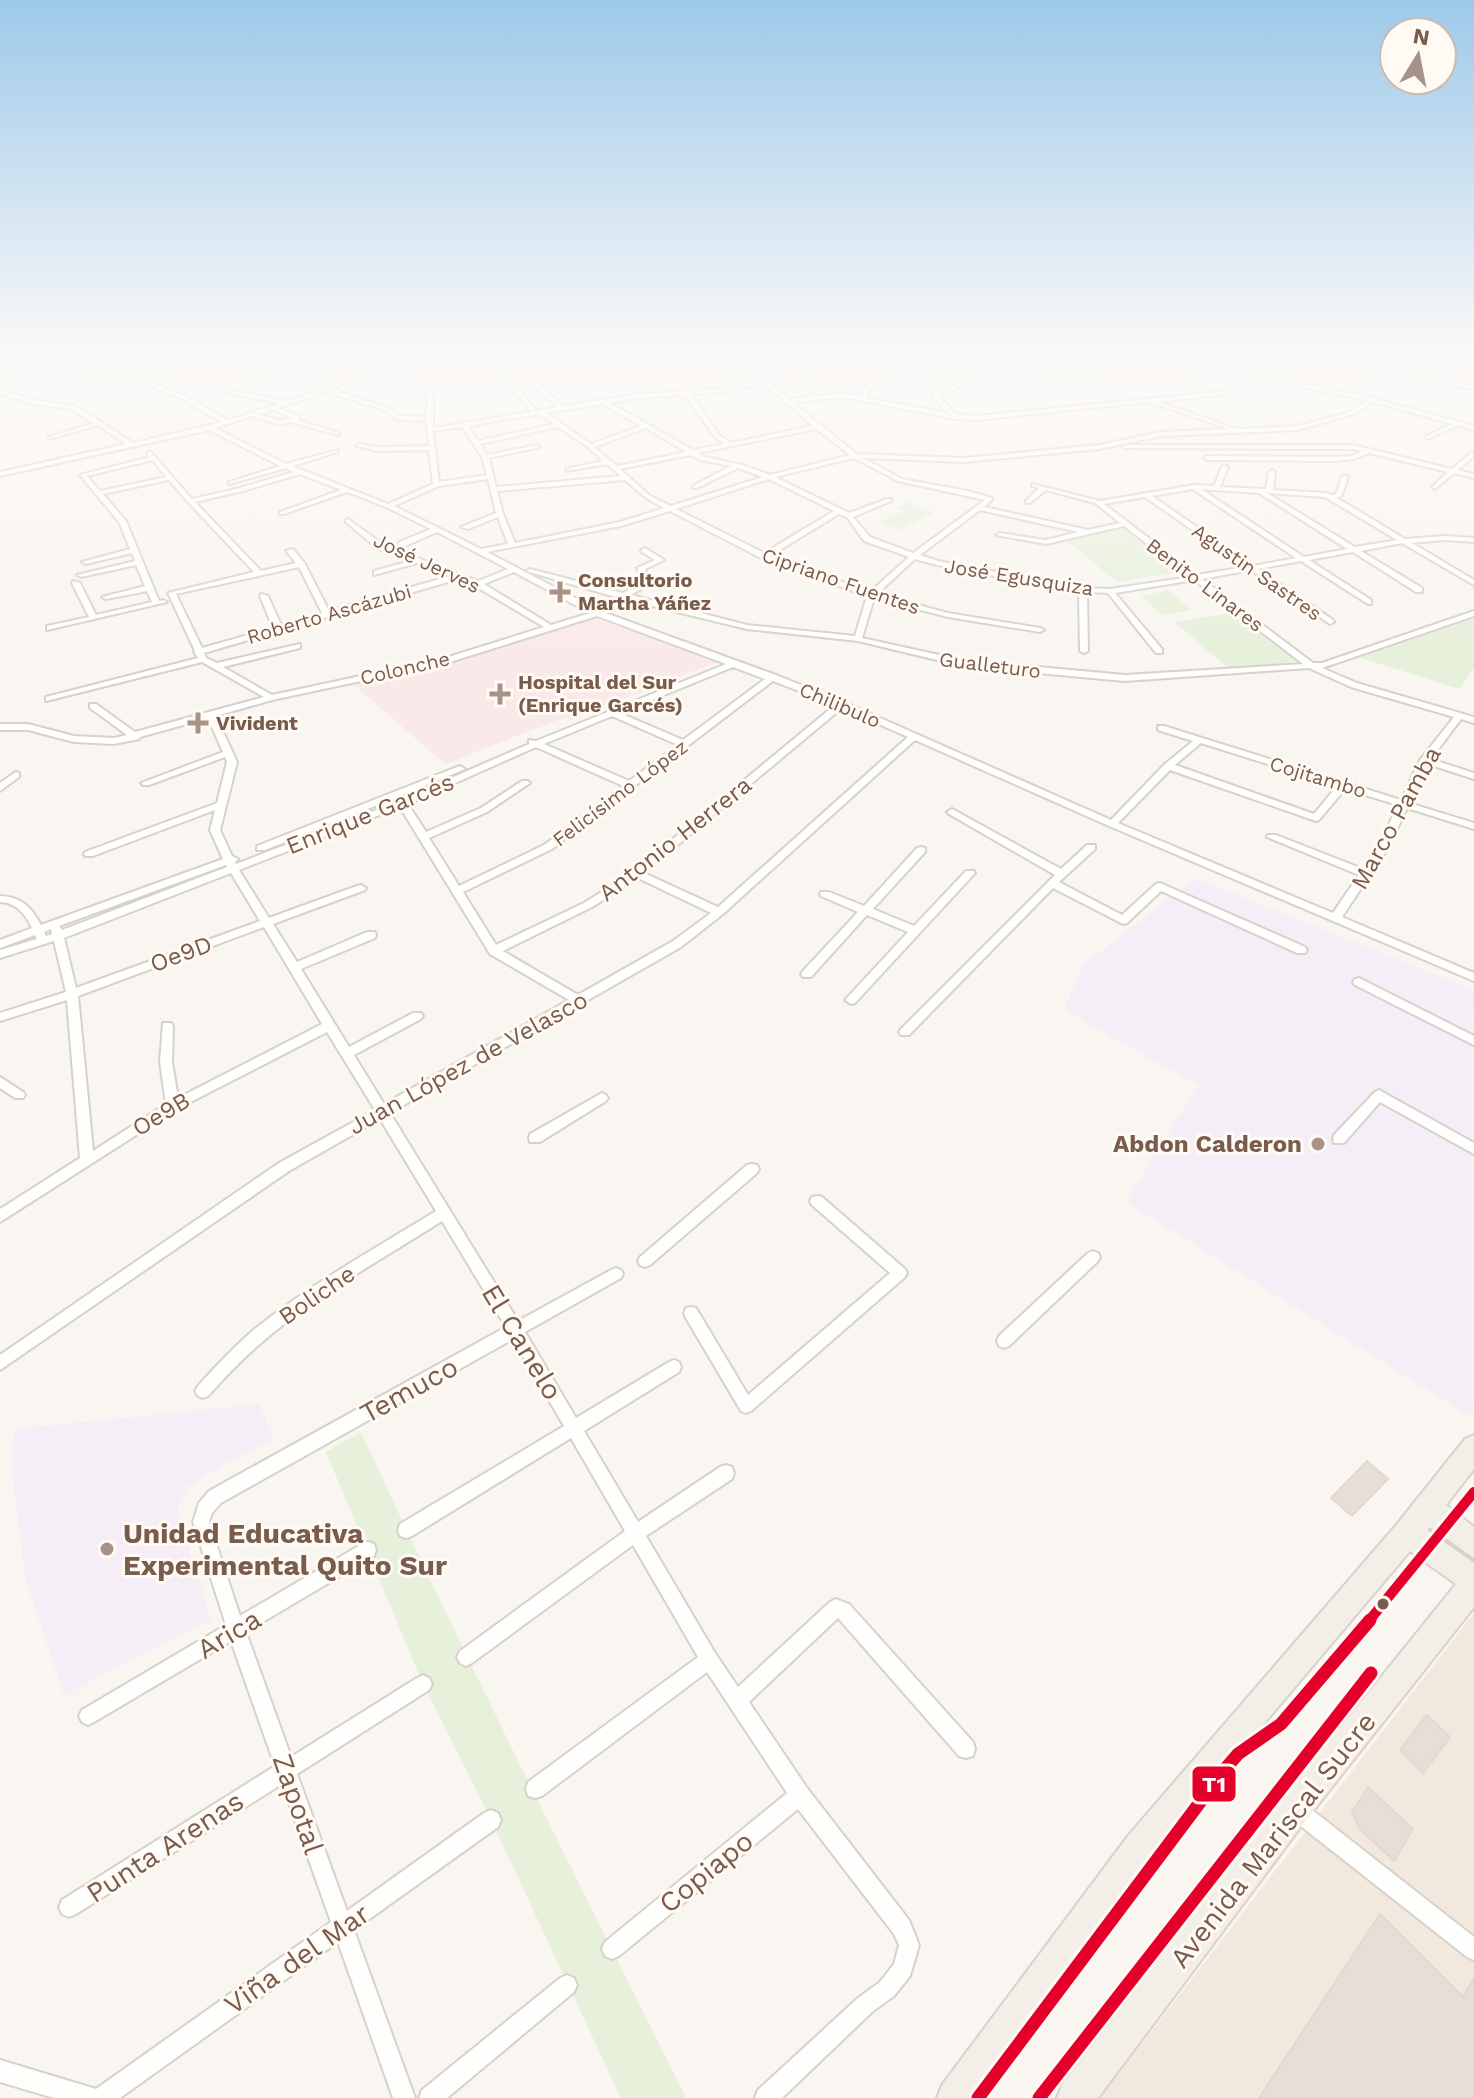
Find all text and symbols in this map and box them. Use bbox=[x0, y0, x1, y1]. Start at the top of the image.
north arrow bbox=[1378, 16, 1458, 96]
text: N bbox=[1411, 23, 1432, 51]
street label: Agustin Sastres bbox=[1188, 518, 1326, 626]
street label: José Jerves bbox=[370, 528, 484, 598]
street label: Benito Linares bbox=[1142, 533, 1268, 637]
street label: Cipriano Fuentes bbox=[759, 543, 923, 619]
street label: José Egusquiza bbox=[943, 553, 1095, 601]
place label: Consultorio Martha Yáñez bbox=[578, 568, 711, 615]
street label: Roberto Ascázubi bbox=[244, 579, 414, 649]
marker: Consultorio Martha Yáñez bbox=[549, 581, 571, 603]
street label: Colonche bbox=[358, 646, 452, 690]
street label: Gualleturo bbox=[938, 647, 1042, 683]
place label: Hospital del Sur (Enrique Garcés) bbox=[518, 670, 683, 717]
street label: Chilibulo bbox=[796, 677, 884, 733]
marker: Hospital del Sur (Enrique Garcés) bbox=[489, 683, 511, 705]
place label: Vivident bbox=[216, 711, 298, 735]
marker: Vivident bbox=[187, 712, 209, 734]
street label: Felicísimo López bbox=[548, 734, 692, 852]
street label: Marco Pamba bbox=[1345, 742, 1447, 894]
street label: Cojitambo bbox=[1267, 751, 1369, 803]
street label: Enrique Garcés bbox=[282, 768, 458, 860]
street label: Antonio Herrera bbox=[593, 771, 757, 907]
street label: Oe9D bbox=[146, 930, 216, 978]
street label: Juan López de Velasco bbox=[344, 986, 592, 1140]
street label: Oe9B bbox=[127, 1086, 195, 1142]
place label: Abdon Calderon bbox=[1113, 1130, 1302, 1158]
marker: Abdon Calderon bbox=[1309, 1135, 1327, 1153]
street label: Boliche bbox=[274, 1259, 360, 1331]
street label: El Canelo bbox=[475, 1278, 569, 1406]
street label: Temuco bbox=[354, 1350, 464, 1430]
place label: Unidad Educativa Experimental Quito Sur bbox=[123, 1517, 447, 1582]
marker: Unidad Educativa Experimental Quito Sur bbox=[98, 1540, 116, 1558]
unlabelled marker bbox=[1375, 1596, 1391, 1612]
street label: Arica bbox=[191, 1602, 267, 1666]
street label: Avenida Mariscal Sucre bbox=[1163, 1706, 1383, 1974]
street label: Zapotal bbox=[266, 1750, 331, 1859]
line badge: T1 bbox=[1191, 1765, 1237, 1803]
text: T1 bbox=[1202, 1772, 1226, 1797]
street label: Punta Arenas bbox=[80, 1784, 250, 1910]
street label: Copiapo bbox=[652, 1824, 760, 1920]
street label: Viña del Mar bbox=[218, 1897, 376, 2021]

